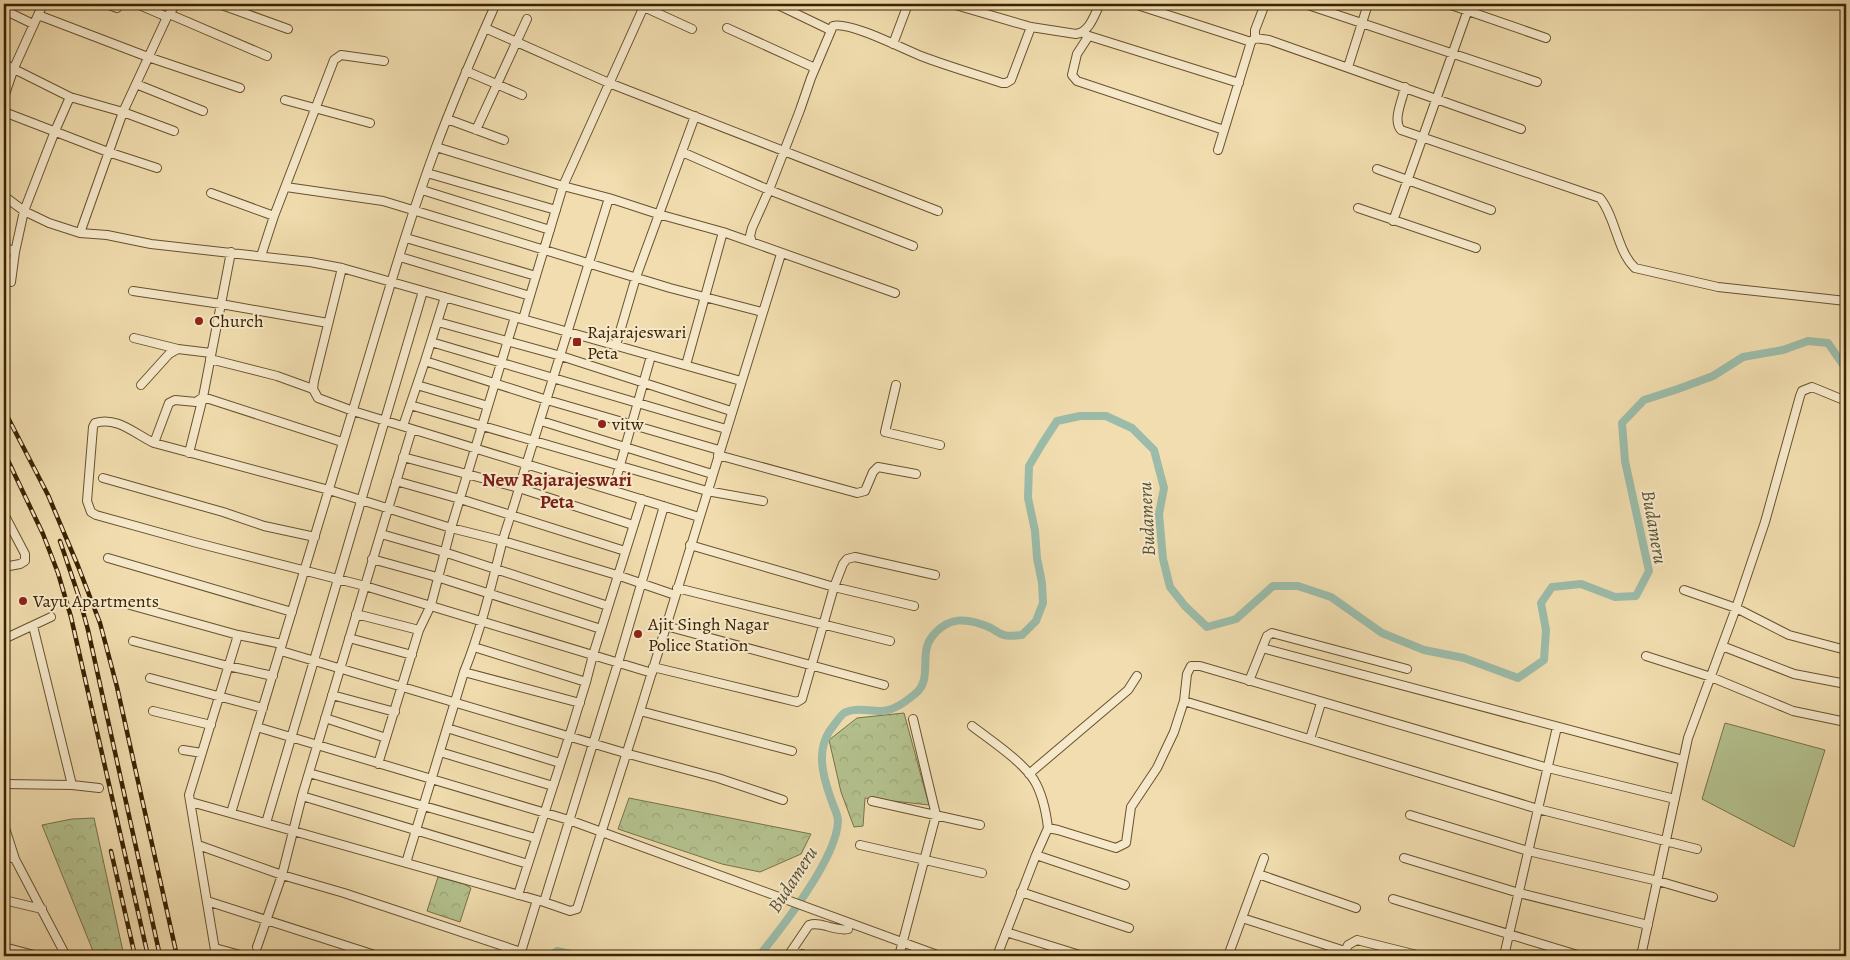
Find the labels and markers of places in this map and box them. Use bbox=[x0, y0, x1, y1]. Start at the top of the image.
place label: Church bbox=[209, 309, 264, 333]
marker: Church bbox=[193, 315, 205, 327]
place label: Rajarajeswari Peta bbox=[587, 320, 687, 365]
marker: Rajarajeswari Peta bbox=[571, 336, 583, 348]
place label: vitw bbox=[611, 412, 644, 436]
marker: vitw bbox=[596, 418, 608, 430]
place label: Vayu Apartments bbox=[32, 589, 159, 613]
marker: Vayu Apartments bbox=[17, 595, 29, 607]
place label: Ajit Singh Nagar Police Station bbox=[647, 612, 769, 657]
marker: Ajit Singh Nagar Police Station bbox=[632, 628, 644, 640]

